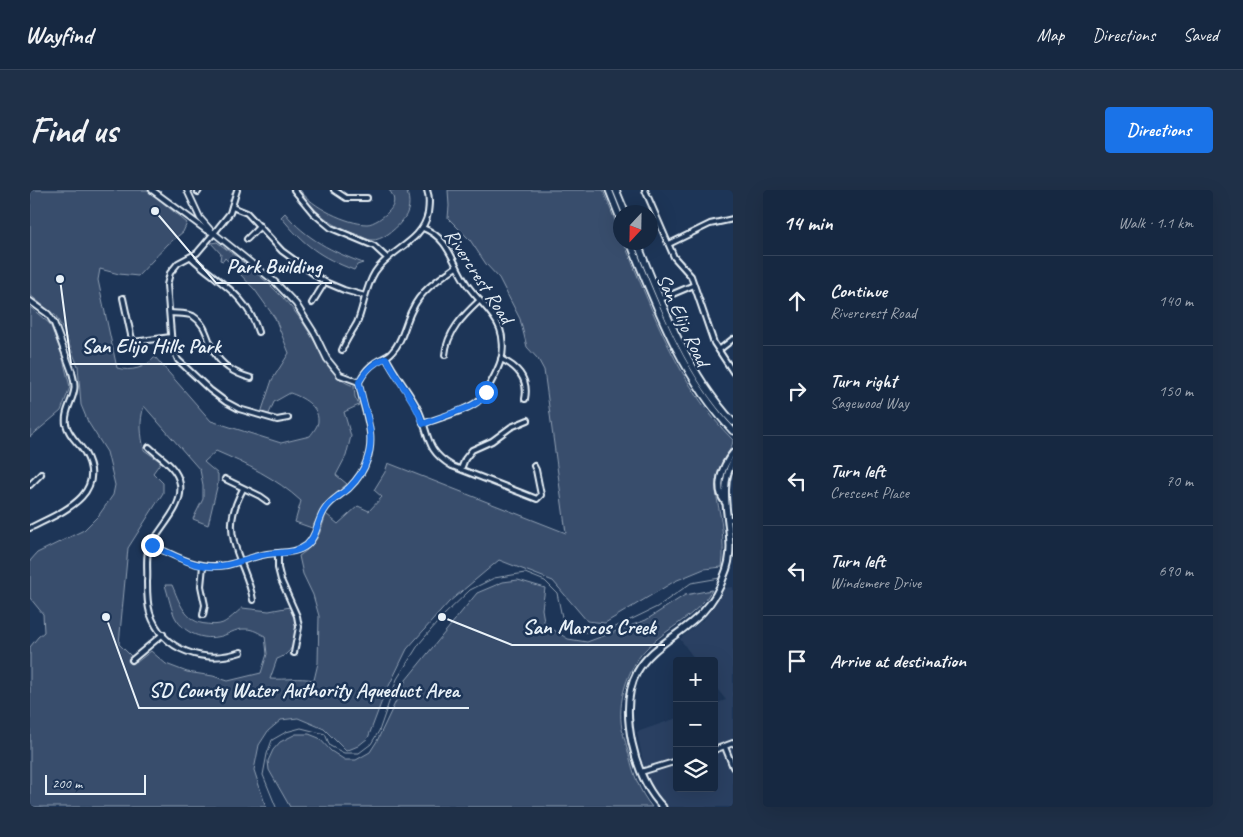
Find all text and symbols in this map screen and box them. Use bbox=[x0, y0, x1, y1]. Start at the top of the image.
text: Wayfind bbox=[25, 20, 92, 50]
text: Map bbox=[1037, 24, 1064, 46]
text: Directions bbox=[1092, 24, 1155, 46]
text: Saved bbox=[1183, 24, 1218, 46]
button: Directions bbox=[1105, 107, 1213, 153]
text: Find us bbox=[30, 108, 117, 153]
north arrow bbox=[613, 205, 658, 250]
text: 14 min bbox=[783, 210, 833, 236]
text: Walk · 1.1 km bbox=[1118, 213, 1193, 233]
street label: Rivercrest Road bbox=[439, 224, 521, 331]
callout: Park Building bbox=[216, 247, 332, 283]
text: Park Building bbox=[226, 253, 324, 279]
street label: San Elijo Road bbox=[651, 270, 717, 373]
text: Continue bbox=[830, 279, 887, 303]
icon: ahead bbox=[783, 287, 811, 315]
text: 140 m bbox=[1159, 291, 1193, 311]
text: Rivercrest Road bbox=[830, 303, 916, 323]
callout: San Elijo Hills Park bbox=[71, 328, 231, 364]
text: San Elijo Hills Park bbox=[81, 333, 223, 359]
text: Turn right bbox=[830, 369, 897, 393]
icon: right bbox=[783, 377, 811, 405]
route start bbox=[475, 381, 498, 404]
text: 150 m bbox=[1159, 381, 1193, 401]
text: Sagewood Way bbox=[830, 393, 909, 413]
text: Turn left bbox=[830, 459, 885, 483]
icon: left bbox=[783, 467, 811, 495]
text: 70 m bbox=[1166, 471, 1193, 491]
text: Crescent Place bbox=[830, 483, 909, 503]
route end bbox=[141, 534, 164, 557]
text: Turn left bbox=[830, 549, 885, 573]
icon: left bbox=[783, 557, 811, 585]
text: 690 m bbox=[1159, 561, 1193, 581]
text: Windemere Drive bbox=[830, 573, 921, 593]
callout: San Marcos Creek bbox=[512, 609, 665, 645]
text: San Marcos Creek bbox=[522, 614, 658, 640]
icon: arrive bbox=[783, 647, 811, 675]
text: Arrive at destination bbox=[830, 649, 966, 673]
map controls bbox=[673, 657, 718, 792]
button: + bbox=[673, 657, 718, 702]
callout: SD County Water Authority Aqueduct Area bbox=[139, 672, 469, 708]
text: SD County Water Authority Aqueduct Area bbox=[149, 677, 461, 703]
button: − bbox=[673, 702, 718, 747]
button: layers bbox=[673, 747, 718, 792]
scale bar bbox=[45, 772, 146, 795]
text: 200 m bbox=[52, 775, 82, 792]

